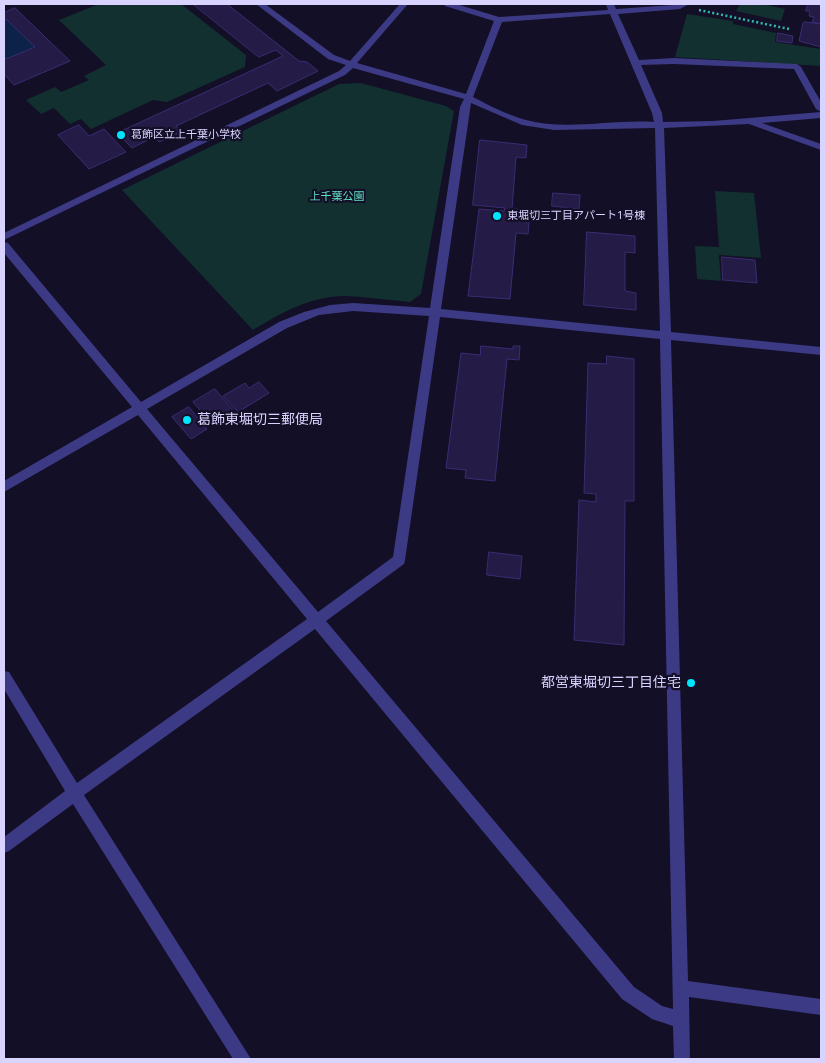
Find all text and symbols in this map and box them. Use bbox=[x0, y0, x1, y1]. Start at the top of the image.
place label: 葛飾区立上千葉小学校 bbox=[131, 128, 241, 142]
marker: 葛飾区立上千葉小学校 bbox=[115, 129, 127, 141]
park label: 上千葉公園 bbox=[310, 190, 364, 204]
place label: 東堀切三丁目アパート1号棟 bbox=[507, 209, 645, 223]
marker: 東堀切三丁目アパート1号棟 bbox=[491, 210, 503, 222]
place label: 葛飾東堀切三郵便局 bbox=[197, 412, 323, 428]
marker: 葛飾東堀切三郵便局 bbox=[181, 414, 193, 426]
place label: 都営東堀切三丁目住宅 bbox=[541, 675, 681, 691]
marker: 都営東堀切三丁目住宅 bbox=[685, 677, 697, 689]

